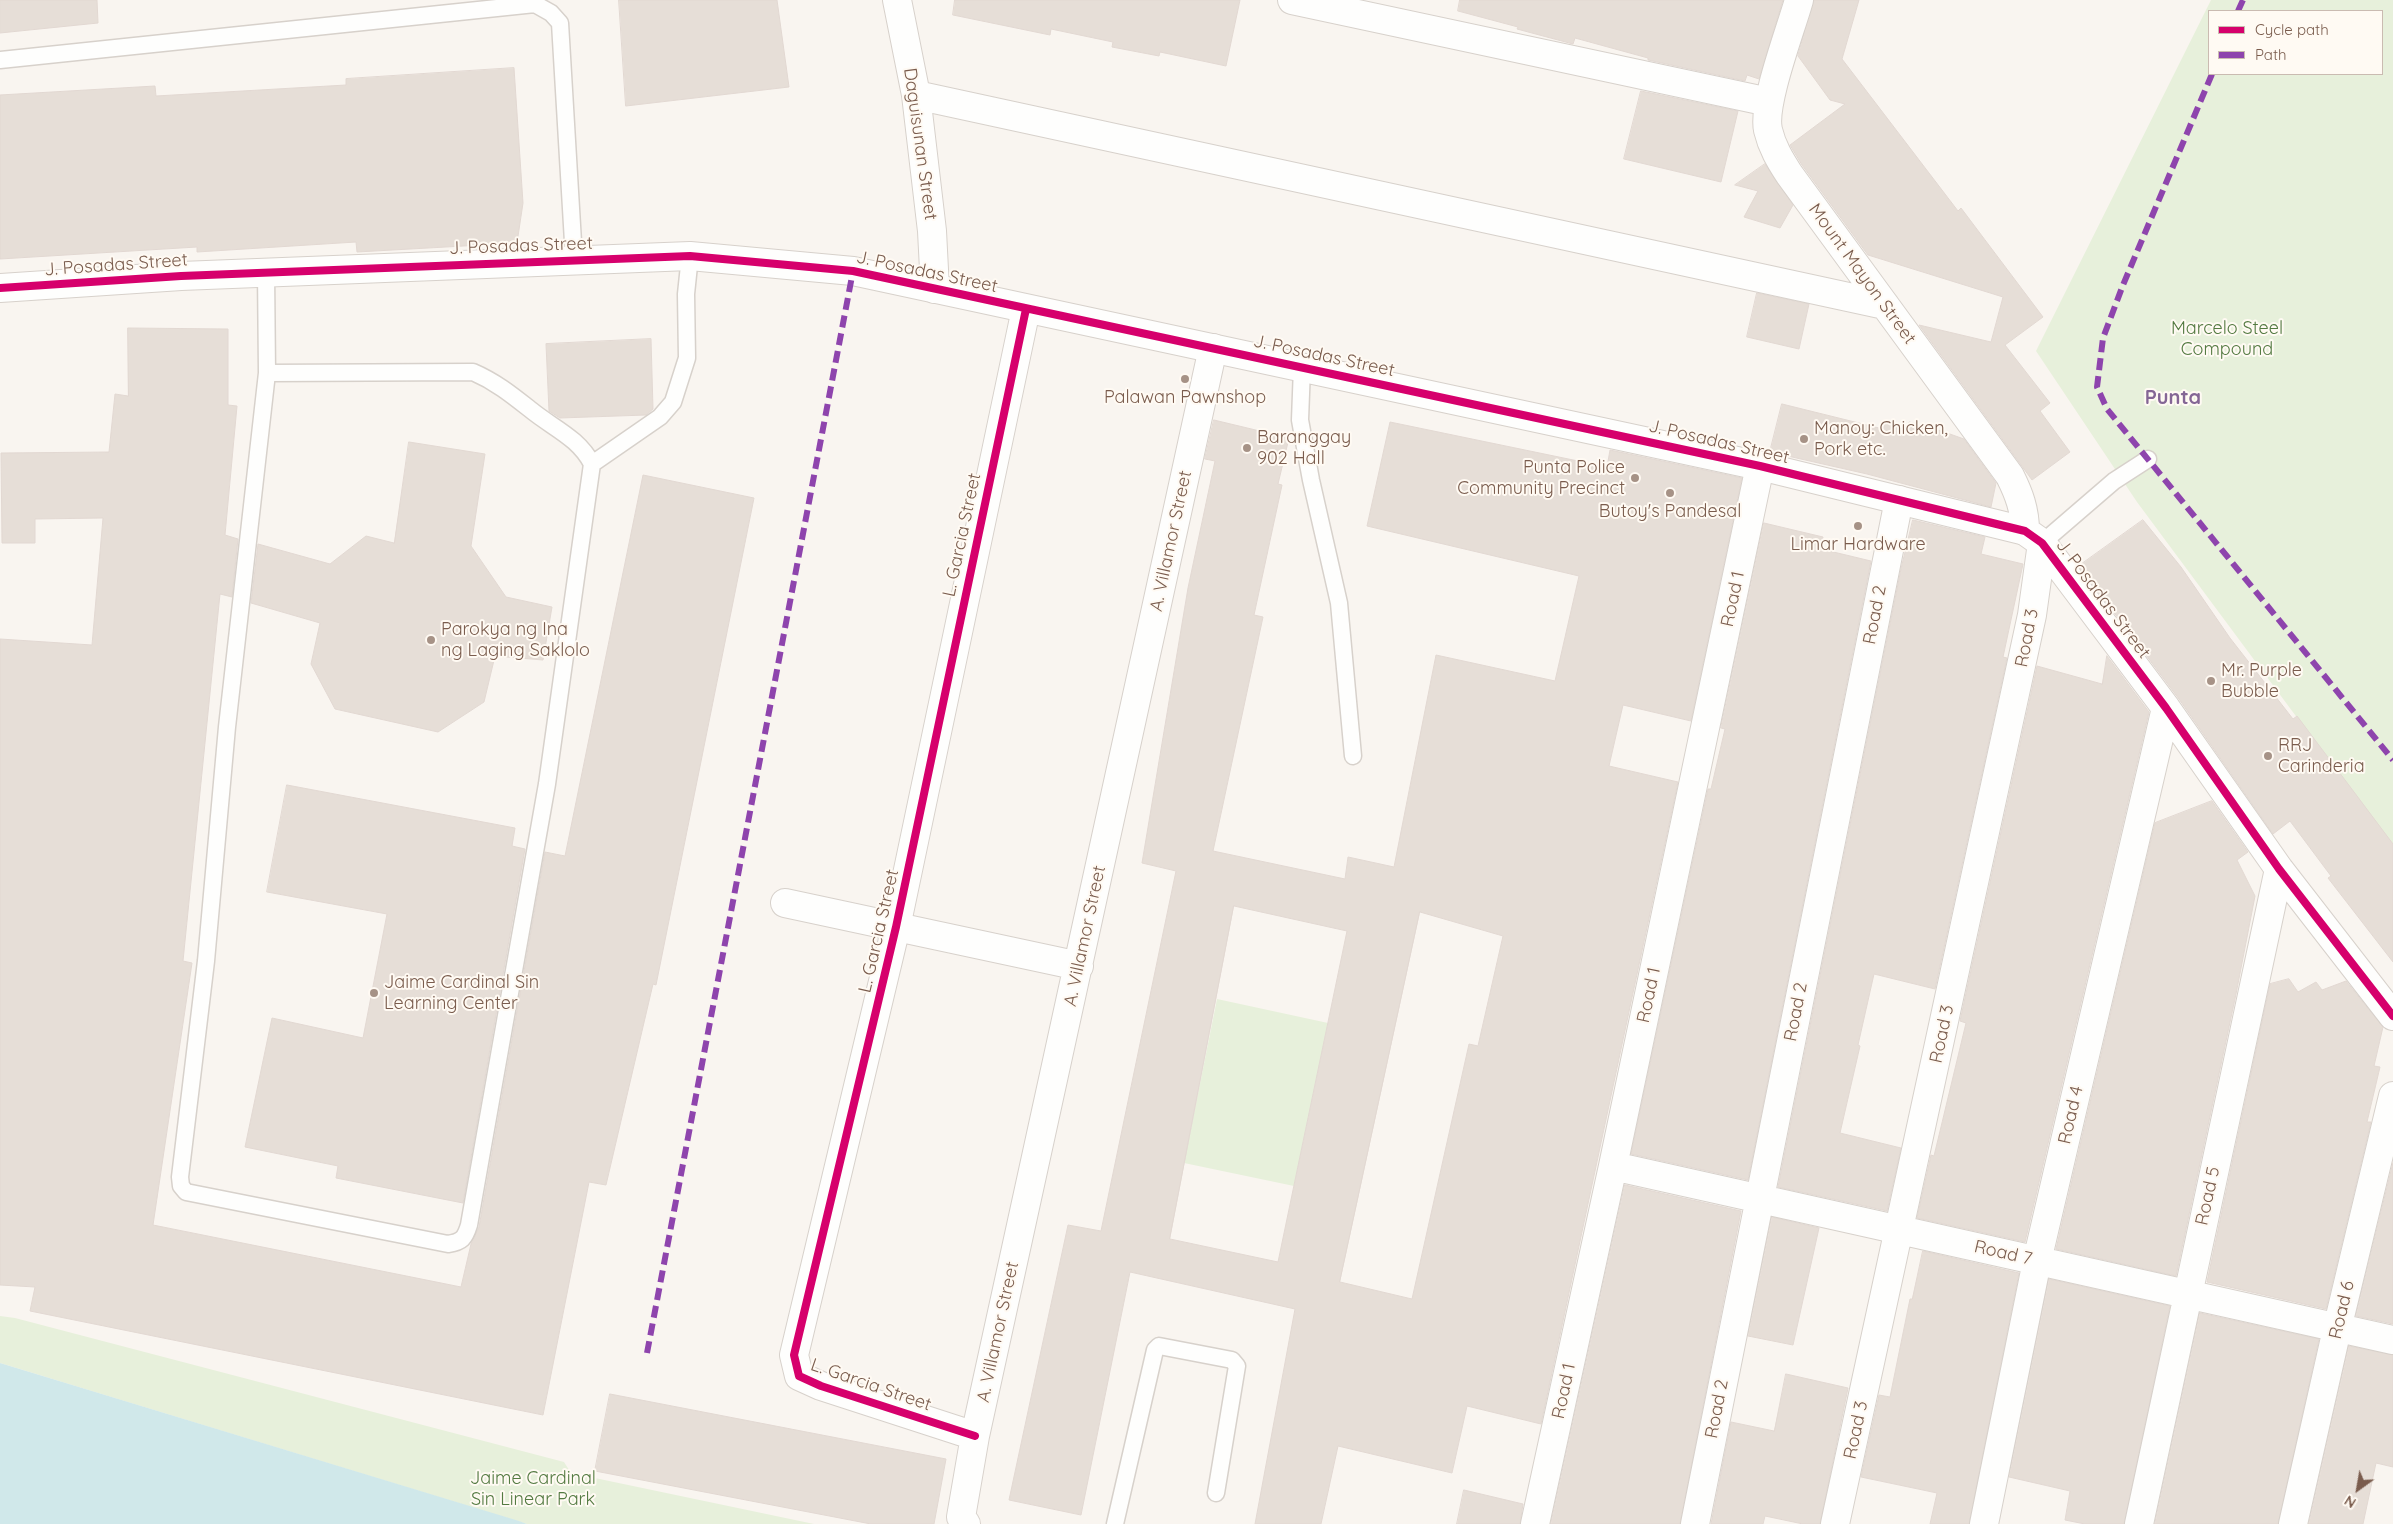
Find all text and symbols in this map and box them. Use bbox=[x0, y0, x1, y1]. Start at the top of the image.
legend bbox=[2208, 10, 2383, 75]
text: Cycle path bbox=[2255, 20, 2329, 39]
text: Path bbox=[2255, 45, 2287, 64]
street label: Daguisunan Street bbox=[899, 66, 941, 222]
street label: Mount Mayon Street bbox=[1804, 199, 1920, 349]
street label: J. Posadas Street bbox=[449, 233, 593, 259]
street label: J. Posadas Street bbox=[854, 246, 1000, 298]
street label: J. Posadas Street bbox=[44, 249, 188, 281]
park label: Marcelo Steel Compound bbox=[2171, 318, 2283, 360]
street label: J. Posadas Street bbox=[1251, 330, 1397, 382]
marker: Palawan Pawnshop bbox=[1179, 373, 1191, 385]
district label: Punta bbox=[2145, 386, 2201, 410]
place label: Palawan Pawnshop bbox=[1104, 387, 1266, 409]
street label: J. Posadas Street bbox=[1647, 415, 1791, 469]
place label: Manoy: Chicken, Pork etc. bbox=[1814, 418, 1948, 460]
place label: Baranggay 902 Hall bbox=[1257, 427, 1351, 469]
marker: Manoy: Chicken, Pork etc. bbox=[1798, 433, 1810, 445]
marker: Baranggay 902 Hall bbox=[1241, 442, 1253, 454]
place label: Punta Police Community Precinct bbox=[1457, 457, 1625, 499]
street label: A. Villamor Street bbox=[1146, 469, 1196, 613]
street label: L. Garcia Street bbox=[938, 471, 986, 599]
marker: Punta Police Community Precinct bbox=[1629, 472, 1641, 484]
marker: Butoy's Pandesal bbox=[1664, 487, 1676, 499]
place label: Butoy's Pandesal bbox=[1599, 501, 1741, 523]
marker: Limar Hardware bbox=[1852, 520, 1864, 532]
place label: Limar Hardware bbox=[1790, 534, 1926, 556]
street label: J. Posadas Street bbox=[2051, 535, 2155, 663]
street label: Road 1 bbox=[1717, 569, 1749, 629]
street label: Road 2 bbox=[1859, 584, 1891, 646]
street label: Road 3 bbox=[2011, 607, 2043, 669]
place label: Parokya ng Ina ng Laging Saklolo bbox=[441, 619, 590, 662]
marker: Parokya ng Ina ng Laging Saklolo bbox=[425, 634, 437, 646]
place label: Mr. Purple Bubble bbox=[2221, 660, 2302, 702]
marker: Mr. Purple Bubble bbox=[2205, 675, 2217, 687]
place label: RRJ Carinderia bbox=[2278, 735, 2365, 778]
marker: RRJ Carinderia bbox=[2262, 750, 2274, 762]
street label: A. Villamor Street bbox=[1060, 864, 1110, 1008]
street label: L. Garcia Street bbox=[854, 867, 904, 995]
street label: Road 1 bbox=[1633, 965, 1665, 1025]
place label: Jaime Cardinal Sin Learning Center bbox=[384, 972, 539, 1014]
street label: Road 2 bbox=[1780, 981, 1812, 1043]
marker: Jaime Cardinal Sin Learning Center bbox=[368, 987, 380, 999]
street label: Road 3 bbox=[1925, 1003, 1959, 1065]
street label: Road 4 bbox=[2054, 1084, 2088, 1146]
street label: Road 5 bbox=[2191, 1165, 2225, 1227]
street label: Road 7 bbox=[1972, 1236, 2034, 1270]
street label: A. Villamor Street bbox=[973, 1260, 1023, 1404]
street label: Road 6 bbox=[2325, 1279, 2359, 1341]
street label: L. Garcia Street bbox=[808, 1354, 934, 1416]
street label: Road 1 bbox=[1548, 1361, 1580, 1421]
street label: Road 2 bbox=[1701, 1378, 1733, 1440]
street label: Road 3 bbox=[1839, 1399, 1873, 1461]
north arrow bbox=[2333, 1464, 2383, 1514]
park label: Jaime Cardinal Sin Linear Park bbox=[470, 1468, 596, 1510]
text: N bbox=[2341, 1491, 2359, 1512]

